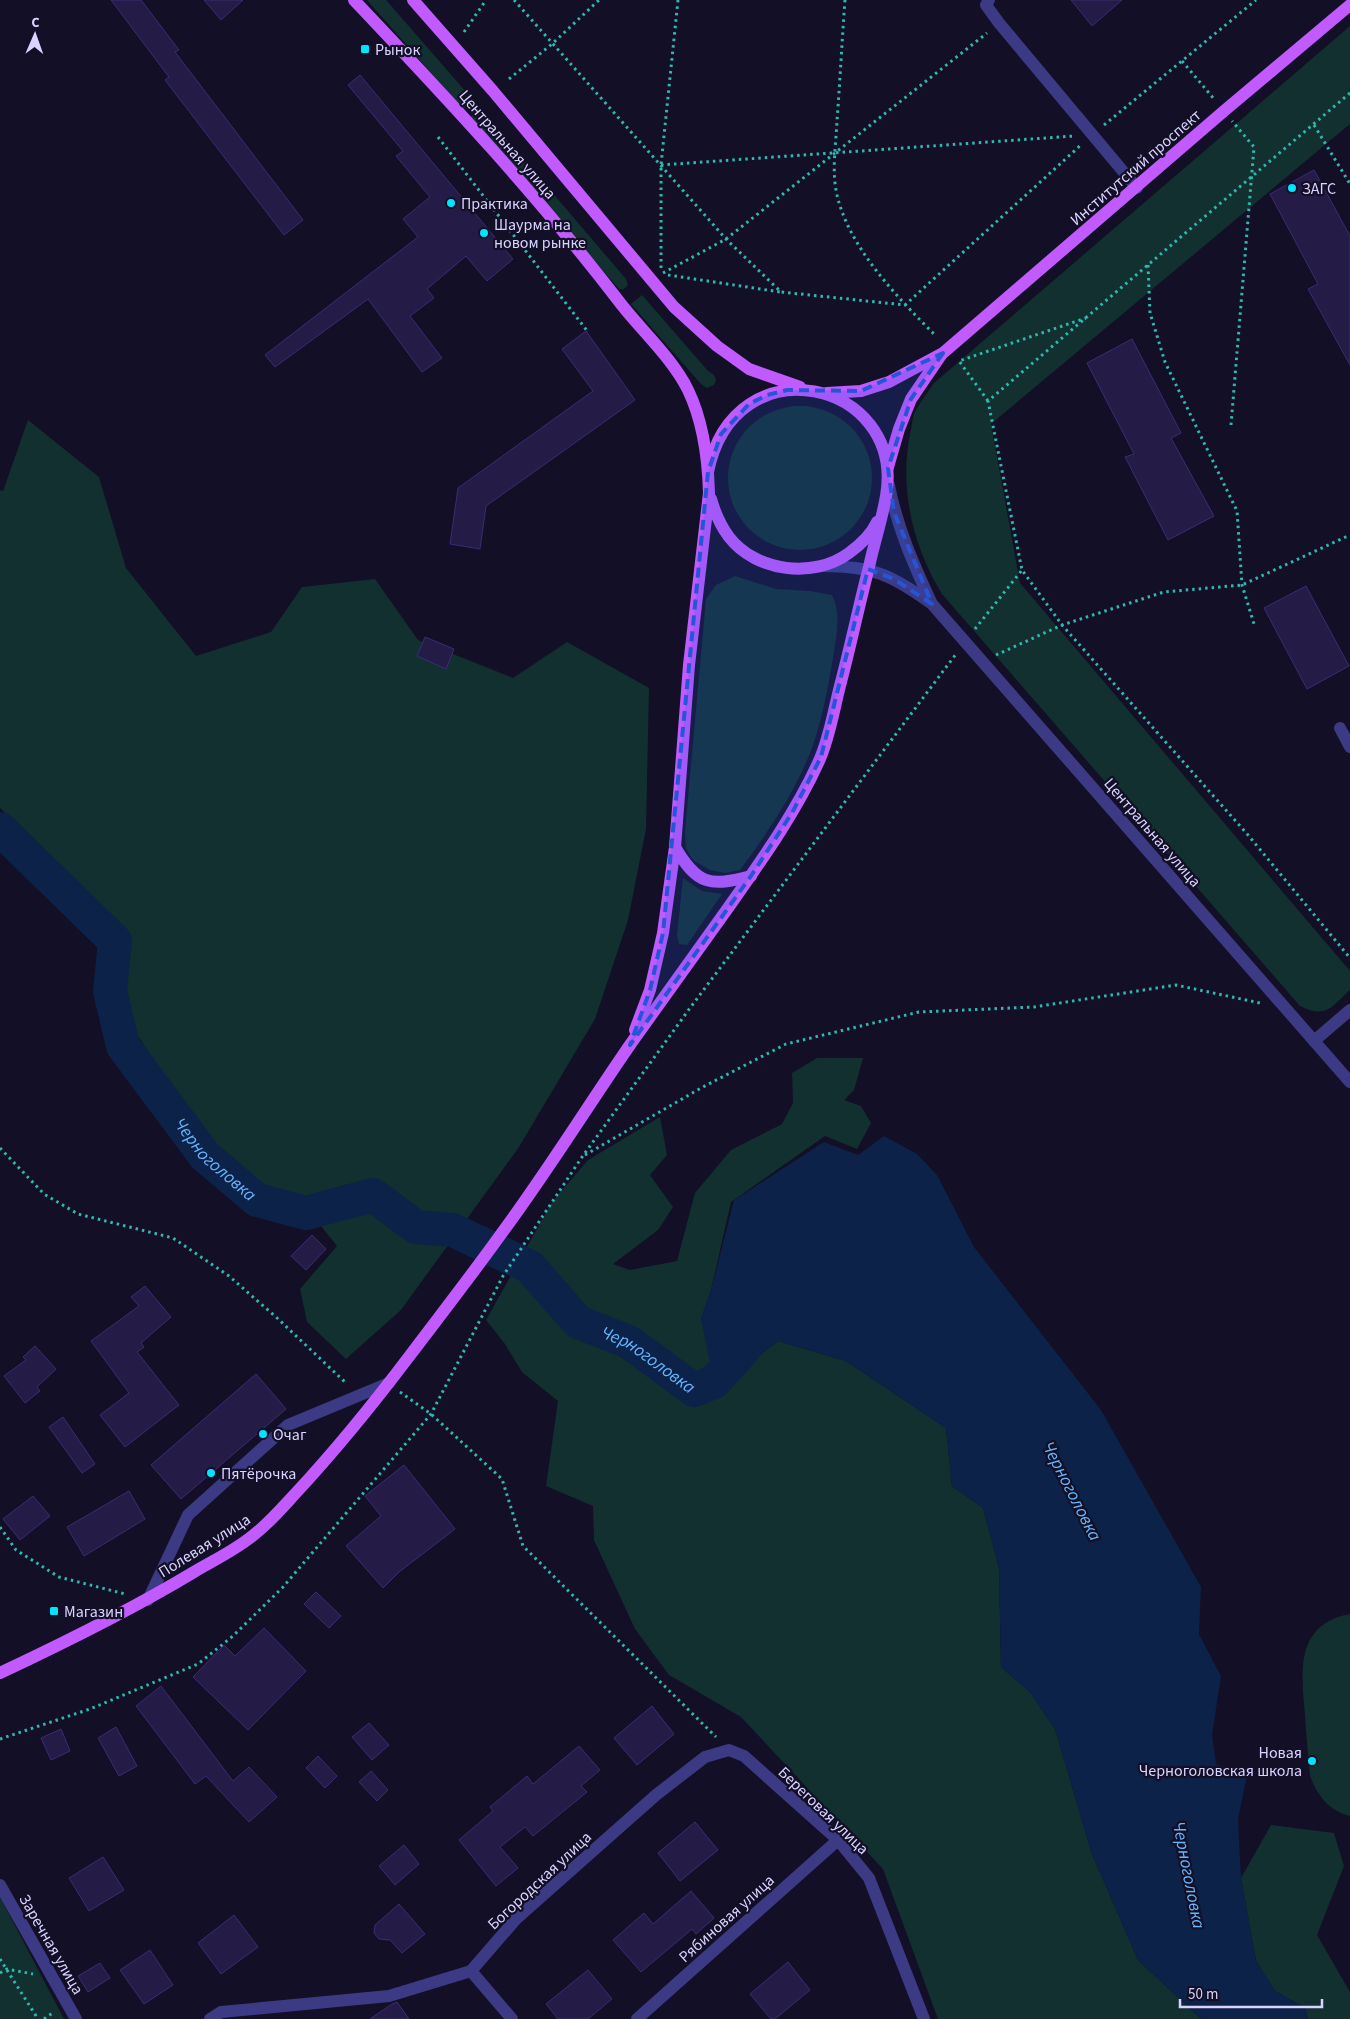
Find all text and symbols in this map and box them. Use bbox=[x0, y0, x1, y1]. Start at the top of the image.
north arrow bbox=[10, 10, 60, 60]
text: С bbox=[31, 13, 40, 33]
place label: Рынок bbox=[375, 39, 421, 61]
marker: Рынок bbox=[359, 43, 371, 55]
street label: Центральная улица bbox=[454, 85, 561, 204]
street label: Институтский проспект bbox=[1065, 105, 1206, 231]
place label: ЗАГС bbox=[1302, 178, 1336, 200]
marker: ЗАГС bbox=[1286, 182, 1298, 194]
place label: Практика bbox=[461, 193, 528, 215]
marker: Практика bbox=[445, 197, 457, 209]
place label: Шаурма на новом рынке bbox=[494, 214, 586, 254]
marker: Шаурма на новом рынке bbox=[478, 227, 490, 239]
street label: Центральная улица bbox=[1099, 773, 1206, 892]
water label: Черноголовка bbox=[168, 1113, 262, 1207]
water label: Черноголовка bbox=[597, 1320, 701, 1400]
place label: Очаг bbox=[273, 1424, 307, 1446]
marker: Очаг bbox=[257, 1428, 269, 1440]
water label: Черноголовка bbox=[1036, 1437, 1108, 1546]
place label: Пятёрочка bbox=[221, 1463, 296, 1485]
marker: Пятёрочка bbox=[205, 1467, 217, 1479]
street label: Полевая улица bbox=[154, 1509, 255, 1583]
place label: Магазин bbox=[64, 1601, 123, 1623]
marker: Магазин bbox=[48, 1605, 60, 1617]
place label: Новая Черноголовская школа bbox=[1139, 1742, 1302, 1782]
marker: Новая Черноголовская школа bbox=[1306, 1755, 1318, 1767]
street label: Береговая улица bbox=[773, 1762, 873, 1860]
water label: Черноголовка bbox=[1166, 1819, 1211, 1931]
street label: Богородская улица bbox=[483, 1827, 597, 1935]
street label: Рябиновая улица bbox=[674, 1870, 779, 1968]
street label: Заречная улица bbox=[14, 1890, 89, 1999]
scale bar bbox=[1180, 1976, 1322, 2008]
text: 50 m bbox=[1188, 1984, 1218, 2005]

